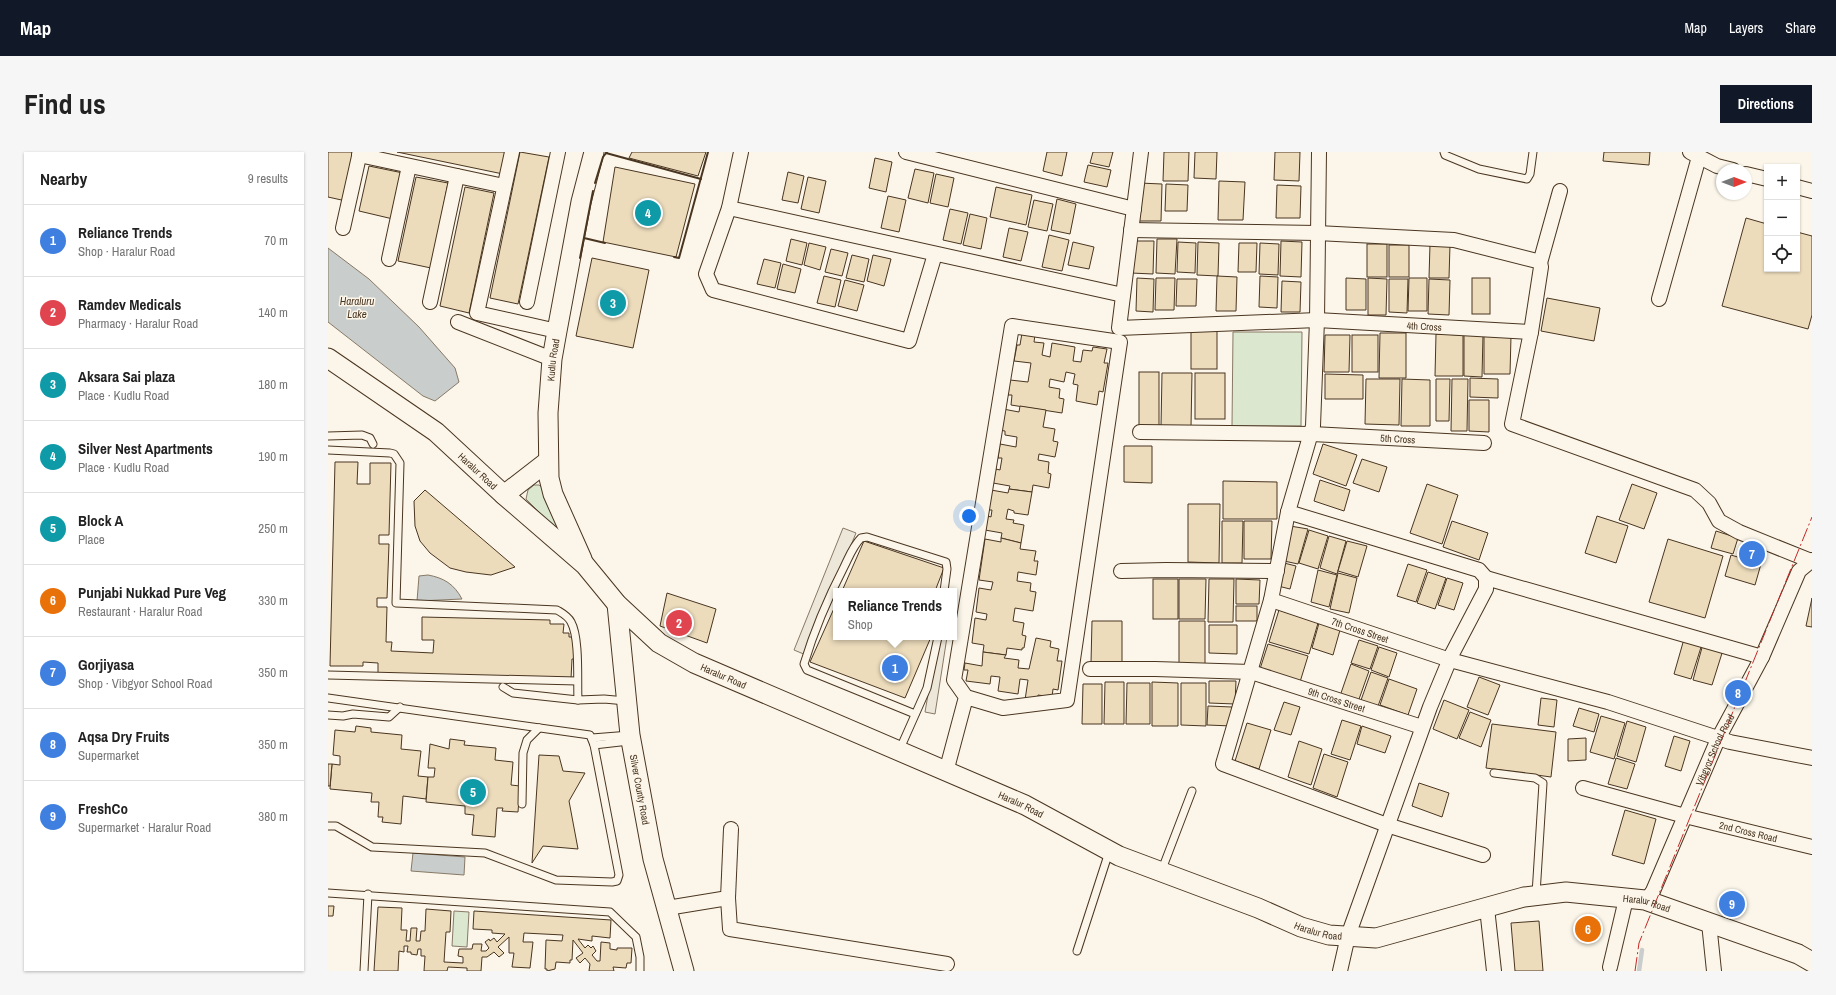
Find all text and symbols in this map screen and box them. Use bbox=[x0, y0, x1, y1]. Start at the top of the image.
text: Map bbox=[20, 15, 51, 41]
text: Map bbox=[1685, 19, 1707, 37]
text: Layers bbox=[1729, 19, 1763, 37]
text: Share bbox=[1785, 19, 1816, 37]
text: Find us bbox=[24, 85, 106, 123]
button: Directions bbox=[1720, 85, 1812, 123]
north arrow bbox=[1716, 164, 1752, 200]
map controls bbox=[1764, 164, 1800, 272]
button: + bbox=[1764, 164, 1800, 200]
text: Nearby bbox=[40, 167, 87, 190]
text: 9 results bbox=[248, 170, 288, 187]
pin: 4 bbox=[635, 198, 661, 228]
button: − bbox=[1764, 200, 1800, 236]
text: Reliance Trends bbox=[78, 222, 172, 243]
text: 1 bbox=[50, 232, 56, 249]
text: 70 m bbox=[264, 232, 288, 249]
button: locate bbox=[1764, 236, 1800, 272]
text: Shop · Haralur Road bbox=[78, 243, 175, 260]
pin: 3 bbox=[600, 288, 626, 318]
text: Ramdev Medicals bbox=[78, 294, 181, 315]
water label: Haraluru Lake bbox=[340, 294, 374, 321]
text: 2 bbox=[50, 304, 56, 321]
text: 140 m bbox=[258, 304, 288, 321]
text: Pharmacy · Haralur Road bbox=[78, 315, 198, 332]
street label: 4th Cross bbox=[1406, 319, 1442, 333]
street label: Kudlu Road bbox=[544, 338, 562, 382]
text: Aksara Sai plaza bbox=[78, 366, 175, 387]
text: 3 bbox=[50, 376, 56, 393]
text: 180 m bbox=[258, 376, 288, 393]
text: Place · Kudlu Road bbox=[78, 387, 169, 404]
street label: 5th Cross bbox=[1380, 431, 1416, 446]
text: Silver Nest Apartments bbox=[78, 438, 213, 459]
text: 4 bbox=[50, 448, 56, 465]
text: 190 m bbox=[258, 448, 288, 465]
street label: Haralur Road bbox=[456, 449, 500, 492]
text: Place · Kudlu Road bbox=[78, 459, 169, 476]
your location bbox=[959, 506, 979, 526]
text: Block A bbox=[78, 510, 123, 531]
text: 5 bbox=[50, 520, 56, 537]
text: 250 m bbox=[258, 520, 288, 537]
text: Place bbox=[78, 531, 105, 548]
pin: 7 bbox=[1739, 539, 1765, 569]
text: Punjabi Nukkad Pure Veg bbox=[78, 582, 226, 603]
popup bbox=[833, 588, 957, 640]
text: 6 bbox=[50, 592, 56, 609]
text: 330 m bbox=[258, 592, 288, 609]
text: Reliance Trends bbox=[848, 595, 942, 616]
text: Restaurant · Haralur Road bbox=[78, 603, 202, 620]
pin: 2 bbox=[666, 608, 692, 638]
street label: 7th Cross Street bbox=[1330, 614, 1391, 646]
text: Shop bbox=[848, 616, 873, 633]
pin: 1 bbox=[882, 653, 908, 683]
text: Gorjiyasa bbox=[78, 654, 134, 675]
street label: Haralur Road bbox=[699, 660, 749, 691]
text: 7 bbox=[50, 664, 56, 681]
text: 350 m bbox=[258, 664, 288, 681]
text: Shop · Vibgyor School Road bbox=[78, 675, 212, 692]
pin: 8 bbox=[1725, 678, 1751, 708]
street label: 9th Cross Street bbox=[1306, 684, 1368, 715]
street label: Vibgyor School Road bbox=[1692, 712, 1737, 787]
text: Aqsa Dry Fruits bbox=[78, 726, 170, 747]
text: 8 bbox=[50, 736, 56, 753]
text: 350 m bbox=[258, 736, 288, 753]
text: Supermarket bbox=[78, 747, 139, 764]
street label: Silver County Road bbox=[627, 753, 653, 826]
pin: 5 bbox=[460, 777, 486, 807]
street label: Haralur Road bbox=[996, 788, 1046, 820]
text: FreshCo bbox=[78, 798, 128, 819]
text: 9 bbox=[50, 808, 56, 825]
text: 380 m bbox=[258, 808, 288, 825]
street label: 2nd Cross Road bbox=[1718, 818, 1779, 845]
text: Supermarket · Haralur Road bbox=[78, 819, 211, 836]
pin: 9 bbox=[1719, 889, 1745, 919]
street label: Haralur Road bbox=[1622, 891, 1672, 915]
pin: 6 bbox=[1575, 914, 1601, 944]
street label: Haralur Road bbox=[1292, 918, 1342, 942]

